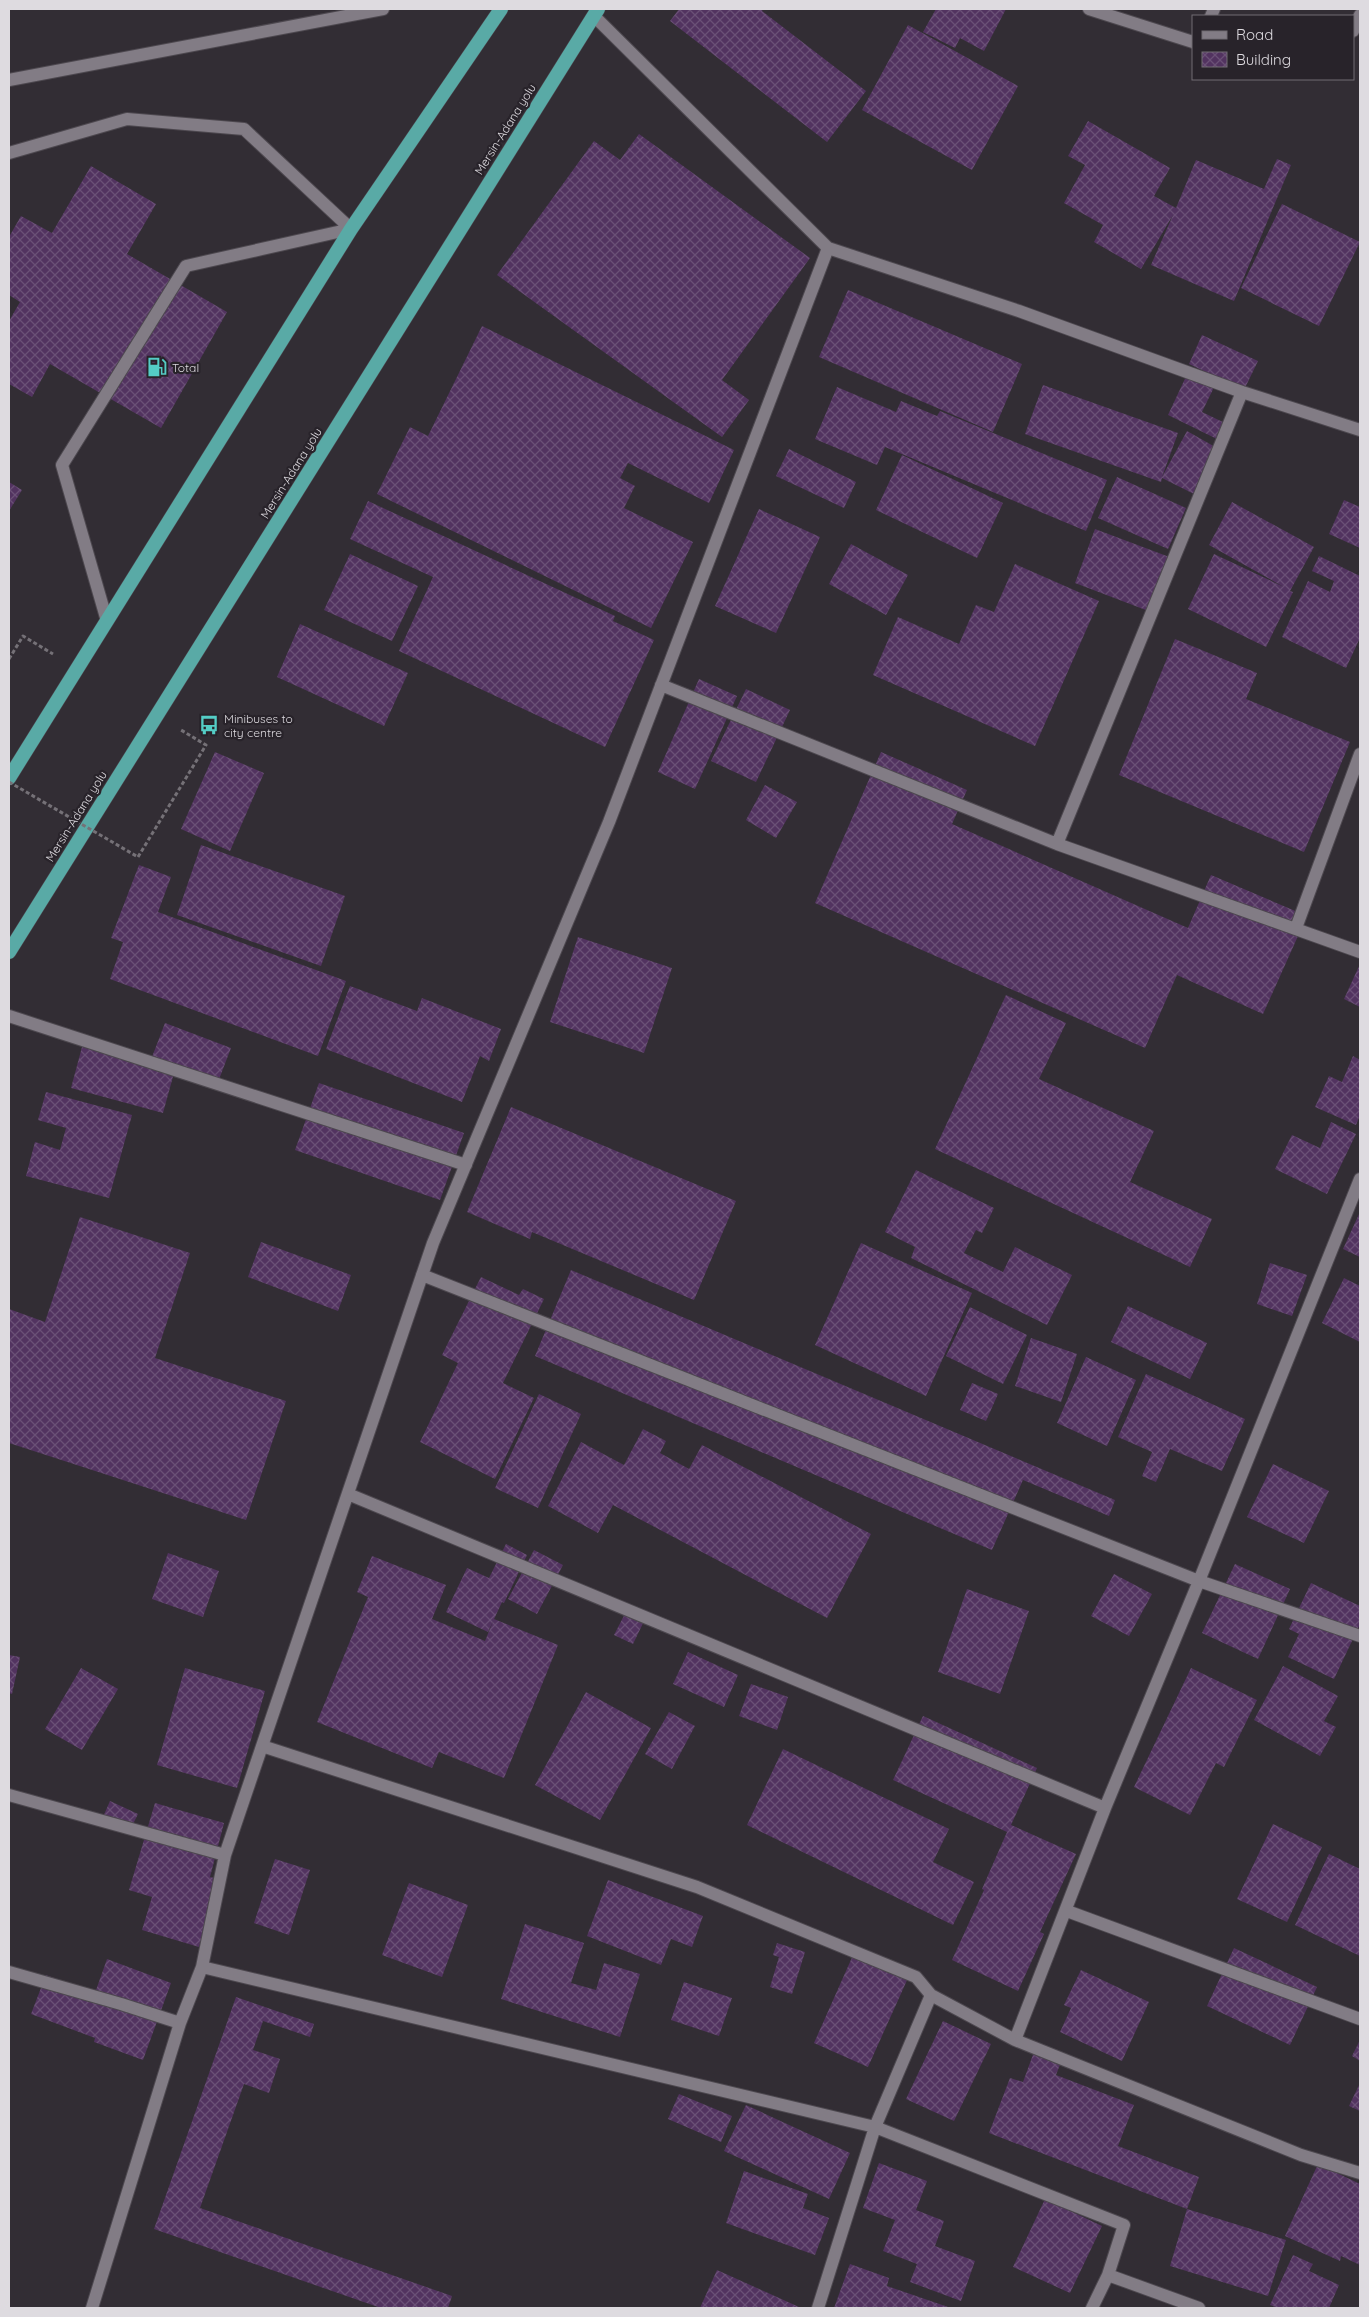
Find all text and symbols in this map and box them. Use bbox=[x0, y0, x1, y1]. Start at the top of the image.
legend bbox=[1192, 15, 1354, 80]
text: Road bbox=[1236, 25, 1273, 44]
text: Building bbox=[1236, 50, 1291, 69]
street label: Mersin-Adana yolu bbox=[471, 81, 539, 177]
fuel station icon: Total bbox=[146, 356, 168, 378]
place label: Total bbox=[172, 360, 199, 375]
street label: Mersin-Adana yolu bbox=[257, 425, 325, 521]
place label: Minibuses to city centre bbox=[224, 711, 293, 740]
bus stop icon: Minibuses to city centre bbox=[198, 714, 220, 736]
street label: Mersin-Adana yolu bbox=[42, 768, 110, 864]

